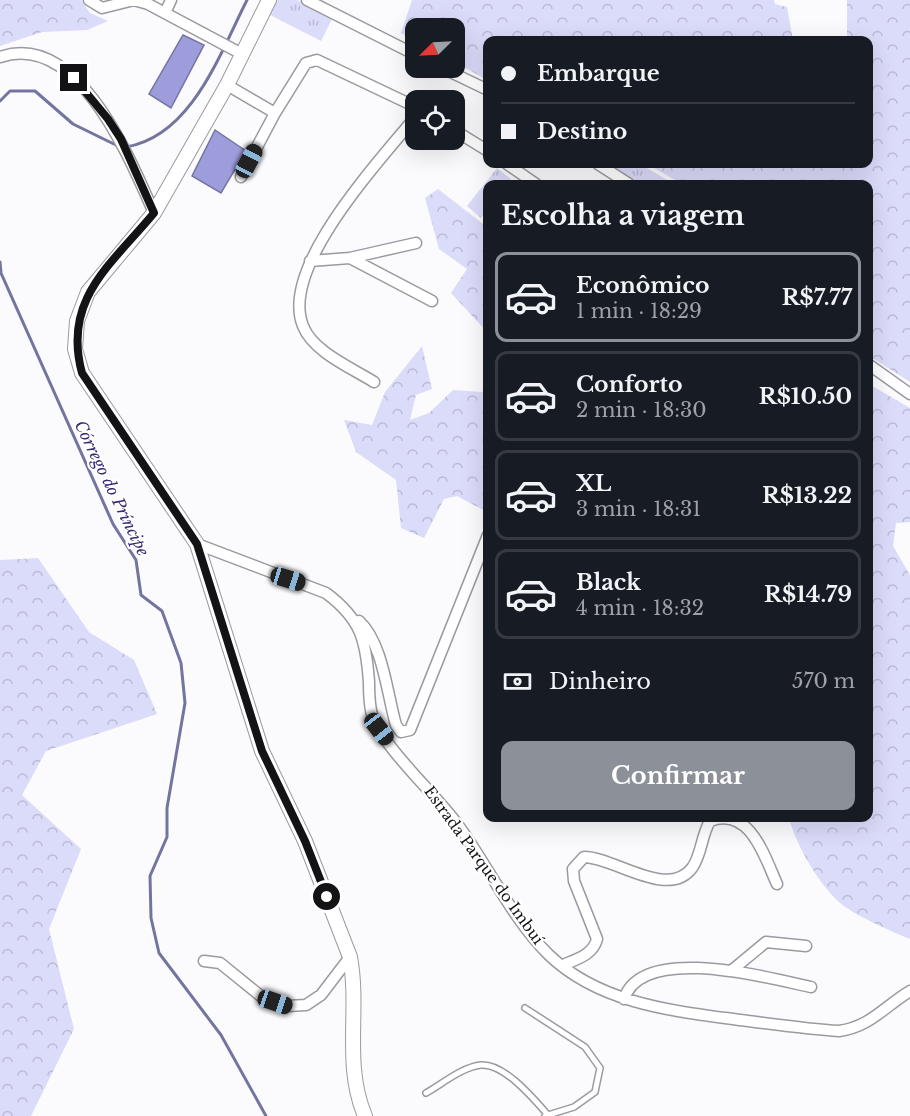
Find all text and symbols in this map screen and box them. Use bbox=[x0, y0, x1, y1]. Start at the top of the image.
north arrow bbox=[405, 18, 465, 78]
map controls bbox=[405, 18, 465, 150]
text: Embarque bbox=[537, 60, 660, 87]
route end bbox=[60, 64, 87, 91]
button: locate bbox=[405, 90, 465, 150]
text: Destino bbox=[537, 118, 627, 145]
car bbox=[233, 141, 265, 181]
text: Escolha a viagem bbox=[501, 199, 745, 232]
icon: car bbox=[504, 270, 558, 324]
text: Econômico bbox=[576, 272, 709, 299]
text: R$7.77 bbox=[782, 284, 852, 311]
text: 1 min · 18:29 bbox=[576, 299, 702, 323]
icon: car bbox=[504, 369, 558, 423]
text: Conforto bbox=[576, 371, 682, 398]
text: R$10.50 bbox=[759, 383, 852, 410]
text: 2 min · 18:30 bbox=[576, 398, 707, 422]
water label: Córrego do Príncipe bbox=[71, 417, 154, 560]
icon: car bbox=[504, 468, 558, 522]
text: XL bbox=[576, 470, 611, 497]
text: R$13.22 bbox=[762, 482, 852, 509]
text: 3 min · 18:31 bbox=[576, 497, 701, 521]
car bbox=[268, 565, 308, 593]
icon: car bbox=[504, 567, 558, 621]
text: Black bbox=[576, 569, 641, 596]
text: R$14.79 bbox=[764, 581, 852, 608]
text: 4 min · 18:32 bbox=[576, 596, 704, 620]
icon: cash bbox=[501, 665, 534, 698]
text: Dinheiro bbox=[549, 668, 651, 695]
text: 570 m bbox=[792, 669, 855, 693]
car bbox=[361, 709, 397, 749]
button: Confirmar bbox=[501, 741, 855, 810]
street label: Estrada Parque do Imbuí bbox=[420, 782, 548, 949]
route start bbox=[313, 883, 340, 910]
car bbox=[255, 988, 295, 1016]

